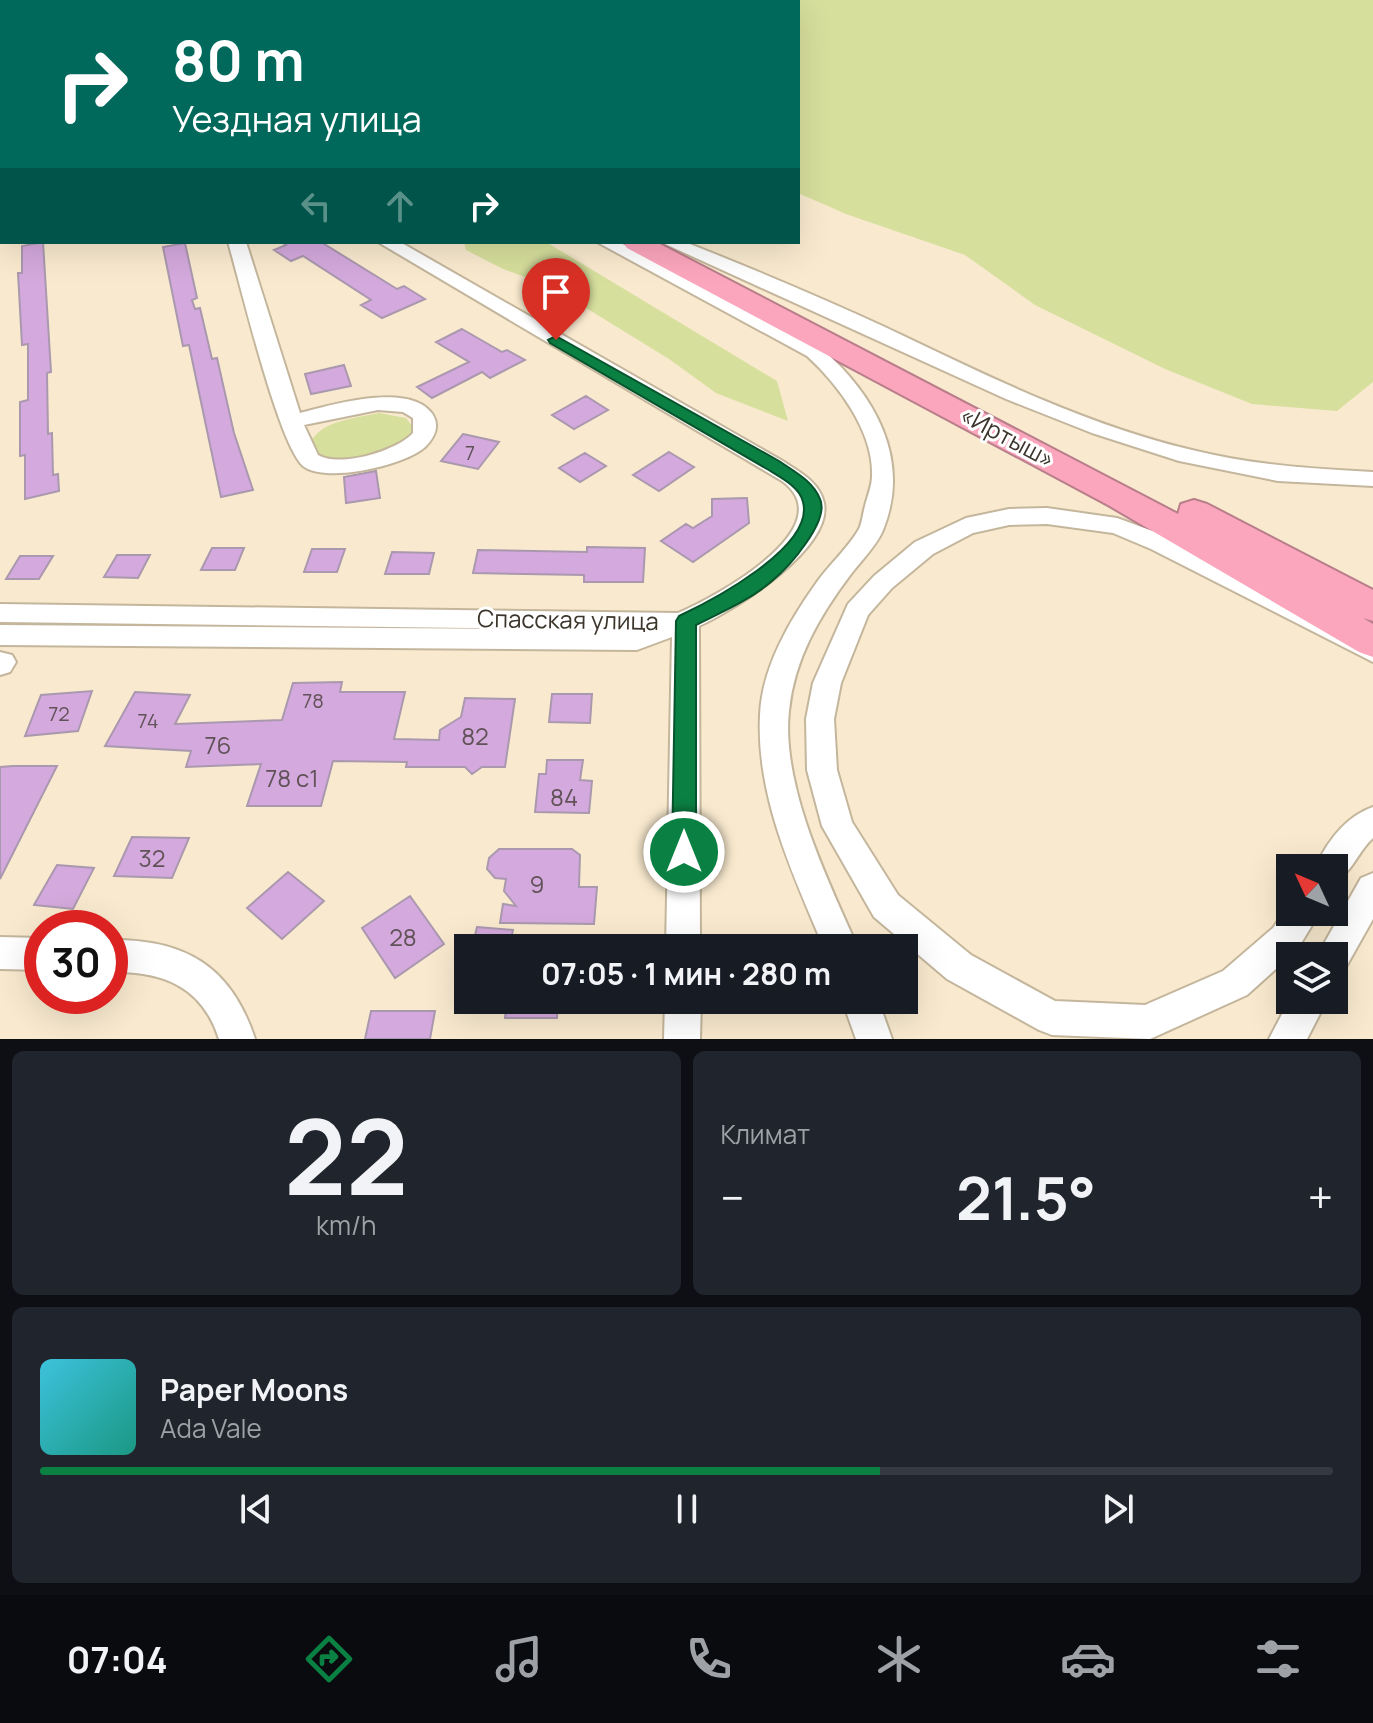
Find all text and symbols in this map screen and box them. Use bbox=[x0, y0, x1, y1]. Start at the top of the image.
text: 80 m bbox=[172, 21, 305, 98]
icon: right bbox=[40, 32, 144, 136]
text: Уездная улица bbox=[172, 94, 422, 143]
icon: left bbox=[294, 184, 338, 228]
icon: ahead bbox=[378, 184, 422, 228]
icon: right bbox=[462, 184, 506, 228]
pin bbox=[522, 258, 590, 340]
icon: arrive bbox=[534, 270, 578, 314]
street label: «Иртыш» bbox=[955, 397, 1061, 475]
house number: 7 bbox=[465, 439, 475, 466]
street label: Спасская улица bbox=[477, 601, 659, 637]
house number: 78 bbox=[302, 687, 324, 714]
house number: 72 bbox=[48, 700, 70, 727]
house number: 74 bbox=[137, 707, 159, 734]
house number: 82 bbox=[461, 719, 489, 752]
house number: 76 bbox=[205, 728, 231, 761]
house number: 78 с1 bbox=[265, 761, 319, 794]
house number: 84 bbox=[550, 780, 578, 813]
position arrow bbox=[642, 810, 726, 894]
house number: 32 bbox=[139, 841, 165, 874]
north arrow bbox=[1276, 854, 1348, 926]
map controls bbox=[1276, 854, 1348, 1014]
house number: 9 bbox=[530, 867, 544, 900]
speed limit sign: 30 bbox=[24, 910, 128, 1014]
house number: 28 bbox=[389, 920, 417, 953]
button: layers bbox=[1276, 942, 1348, 1014]
text: 07:05 · 1 мин · 280 m bbox=[541, 953, 831, 994]
text: 22 bbox=[284, 1084, 408, 1226]
text: Климат bbox=[721, 1116, 810, 1152]
text: 21.5° bbox=[956, 1156, 1096, 1238]
text: − bbox=[721, 1167, 744, 1227]
text: + bbox=[1308, 1167, 1333, 1227]
text: km/h bbox=[316, 1207, 376, 1243]
text: Paper Moons bbox=[160, 1369, 348, 1410]
text: Ada Vale bbox=[160, 1410, 262, 1446]
icon: previous bbox=[234, 1487, 278, 1531]
icon: pause bbox=[665, 1487, 709, 1531]
icon: next bbox=[1096, 1487, 1140, 1531]
icon: directions bbox=[301, 1631, 357, 1687]
icon: music bbox=[491, 1631, 547, 1687]
icon: phone bbox=[681, 1631, 737, 1687]
icon: climate bbox=[871, 1631, 927, 1687]
icon: car bbox=[1060, 1631, 1116, 1687]
icon: filters bbox=[1250, 1631, 1306, 1687]
text: 07:04 bbox=[67, 1635, 168, 1684]

